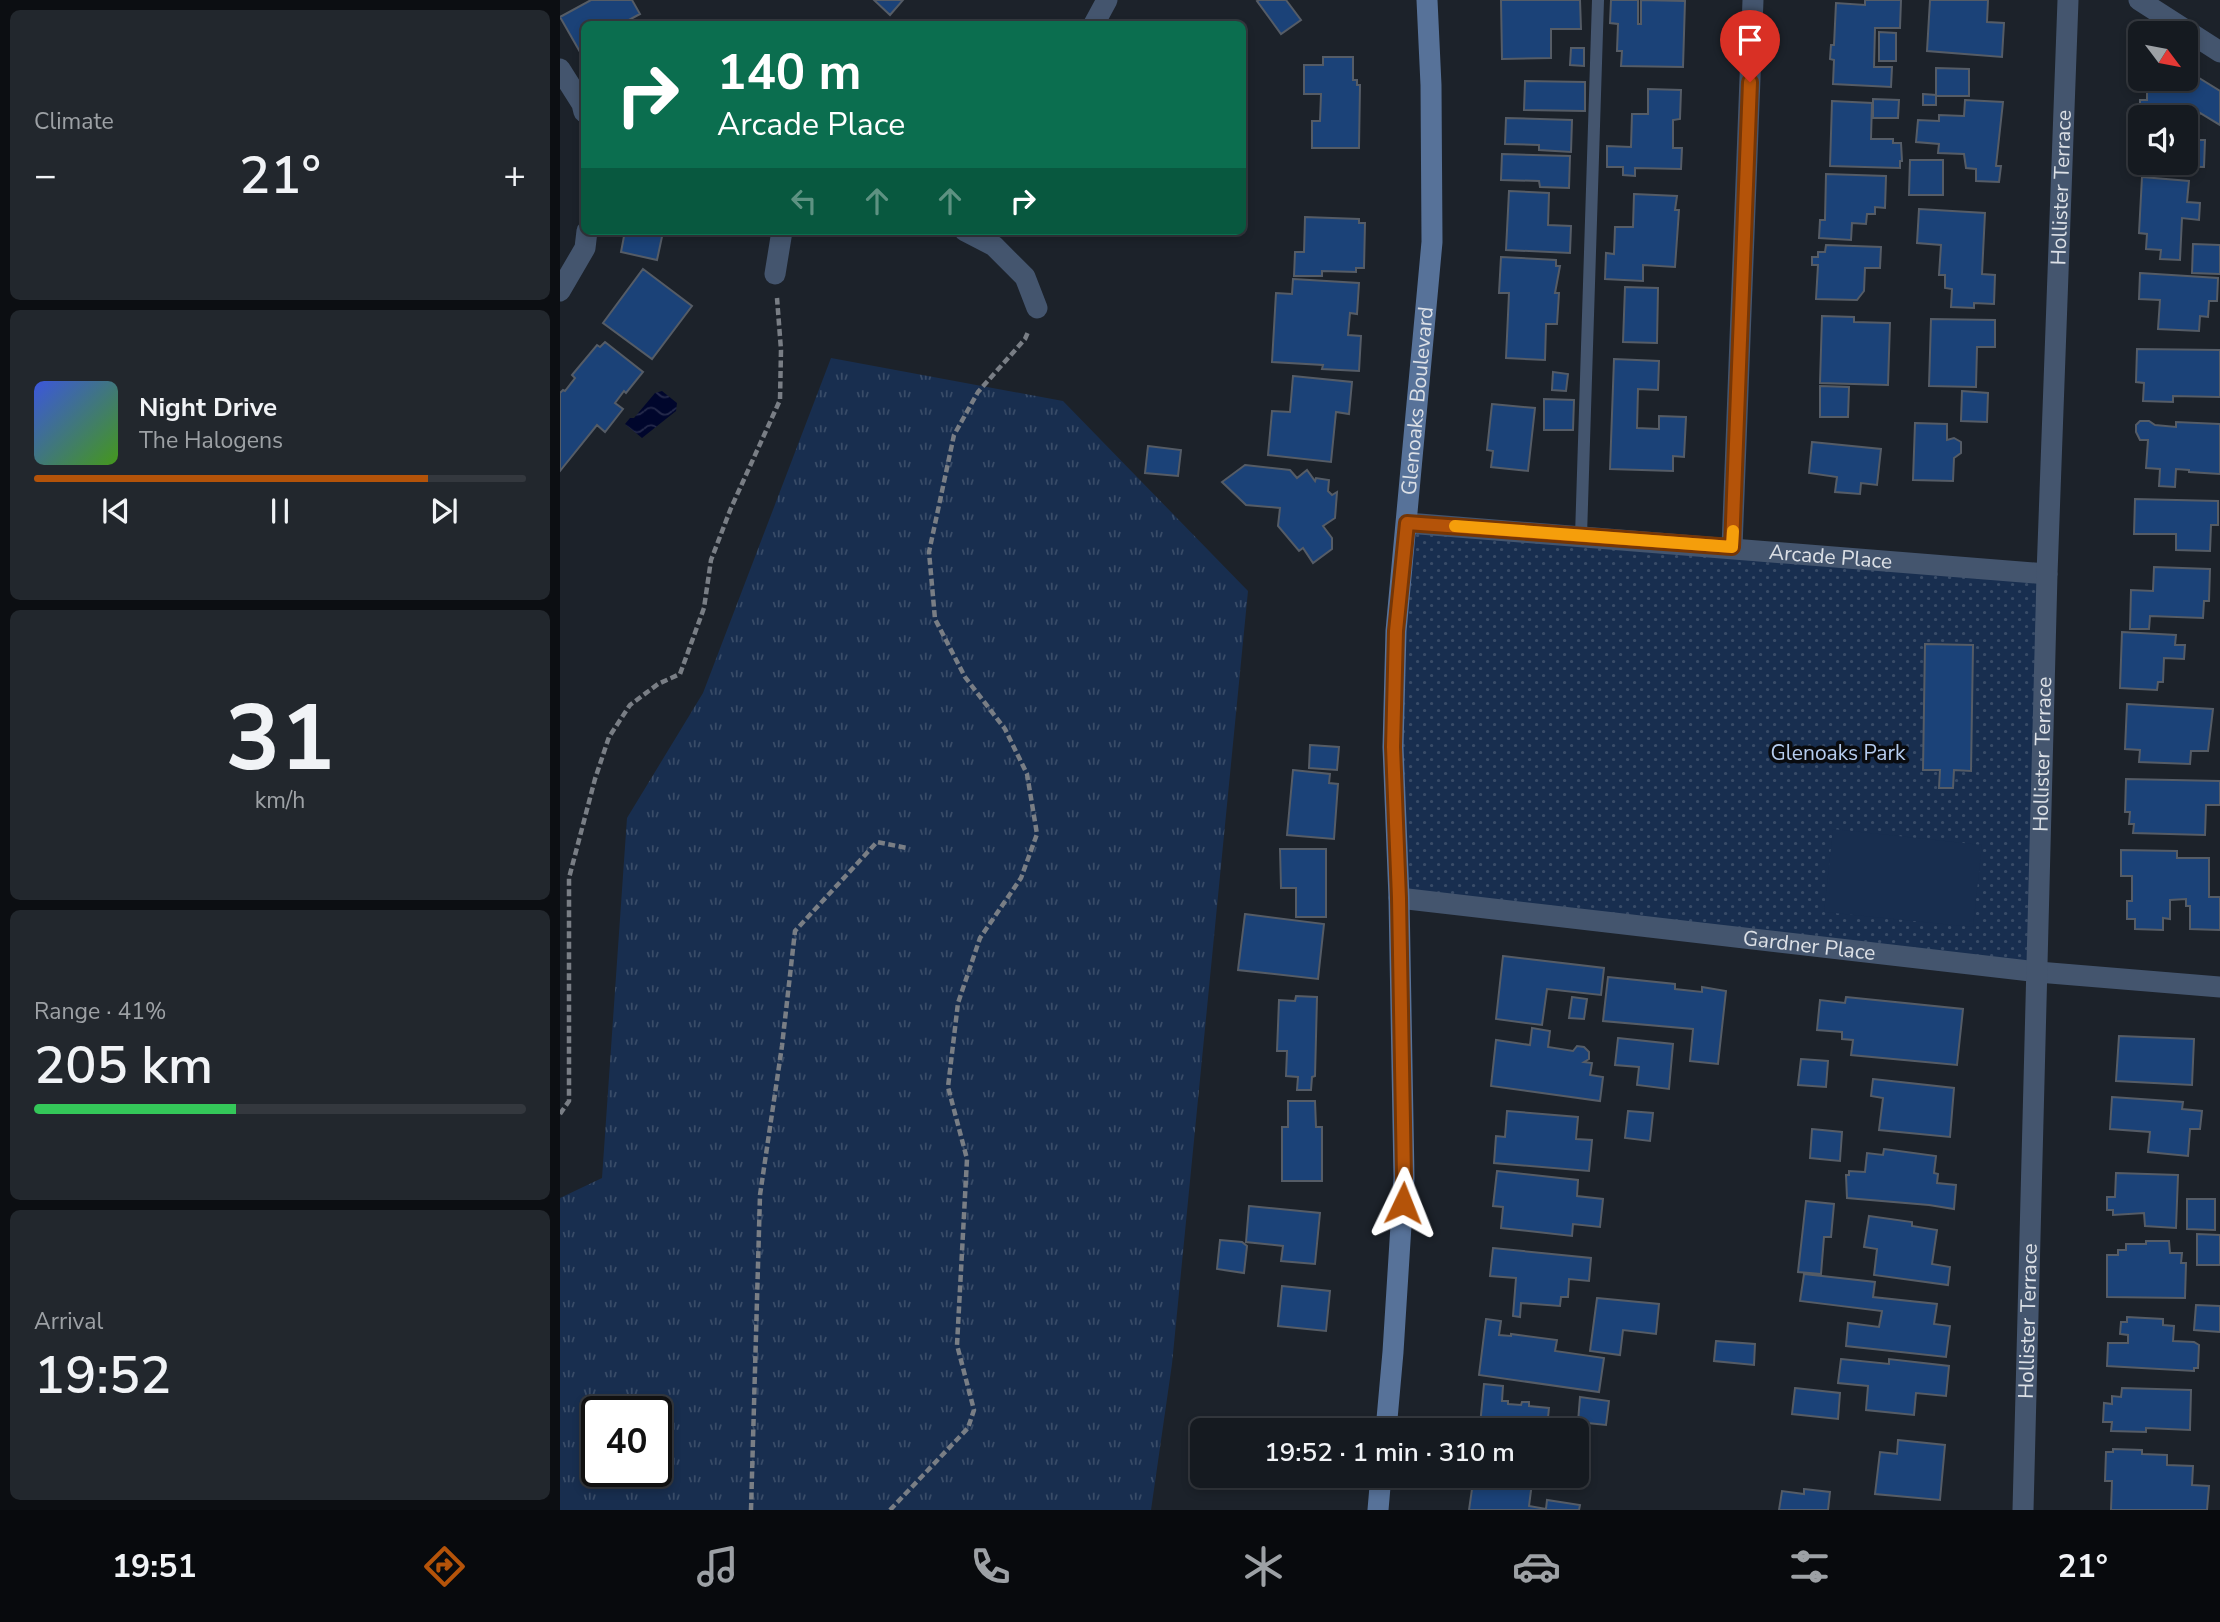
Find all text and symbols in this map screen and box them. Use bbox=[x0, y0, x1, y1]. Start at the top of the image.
pin bbox=[1720, 10, 1780, 82]
icon: arrive bbox=[1731, 21, 1769, 59]
north arrow bbox=[2128, 21, 2198, 91]
map controls bbox=[2128, 21, 2198, 175]
text: 140 m bbox=[717, 39, 861, 106]
icon: right bbox=[602, 49, 693, 140]
text: Arcade Place bbox=[717, 103, 905, 146]
button: sound bbox=[2128, 105, 2198, 175]
text: Climate bbox=[34, 106, 114, 137]
street label: Hollister Terrace bbox=[2044, 109, 2078, 266]
text: 21° bbox=[239, 140, 321, 211]
text: − bbox=[34, 150, 57, 201]
text: + bbox=[503, 150, 526, 201]
icon: left bbox=[785, 182, 823, 220]
icon: ahead bbox=[858, 182, 896, 220]
icon: ahead bbox=[931, 182, 969, 220]
icon: right bbox=[1004, 182, 1042, 220]
street label: Glenoaks Boulevard bbox=[1395, 305, 1440, 496]
text: Night Drive bbox=[139, 390, 277, 425]
text: The Halogens bbox=[139, 425, 283, 456]
icon: previous bbox=[97, 492, 135, 530]
icon: pause bbox=[261, 492, 299, 530]
icon: next bbox=[425, 492, 463, 530]
street label: Arcade Place bbox=[1768, 538, 1893, 576]
street label: Hollister Terrace bbox=[2026, 676, 2058, 832]
text: 31 bbox=[225, 677, 335, 801]
park label: Glenoaks Park bbox=[1770, 739, 1906, 767]
text: km/h bbox=[255, 785, 305, 816]
street label: Gardner Place bbox=[1741, 924, 1877, 967]
text: Range · 41% bbox=[34, 996, 166, 1027]
text: 205 km bbox=[34, 1030, 213, 1101]
position arrow bbox=[1366, 1166, 1440, 1240]
street label: Hollister Terrace bbox=[2012, 1243, 2044, 1399]
text: Arrival bbox=[34, 1306, 103, 1337]
text: 19:52 bbox=[34, 1340, 171, 1411]
speed limit sign: 40 bbox=[581, 1396, 672, 1487]
text: 19:52 · 1 min · 310 m bbox=[1264, 1435, 1515, 1470]
icon: directions bbox=[420, 1542, 469, 1591]
icon: music bbox=[693, 1542, 742, 1591]
icon: phone bbox=[966, 1542, 1015, 1591]
icon: climate bbox=[1239, 1542, 1288, 1591]
icon: car bbox=[1512, 1542, 1561, 1591]
icon: filters bbox=[1785, 1542, 1834, 1591]
text: 19:51 bbox=[112, 1545, 197, 1588]
text: 21° bbox=[2057, 1545, 2108, 1588]

